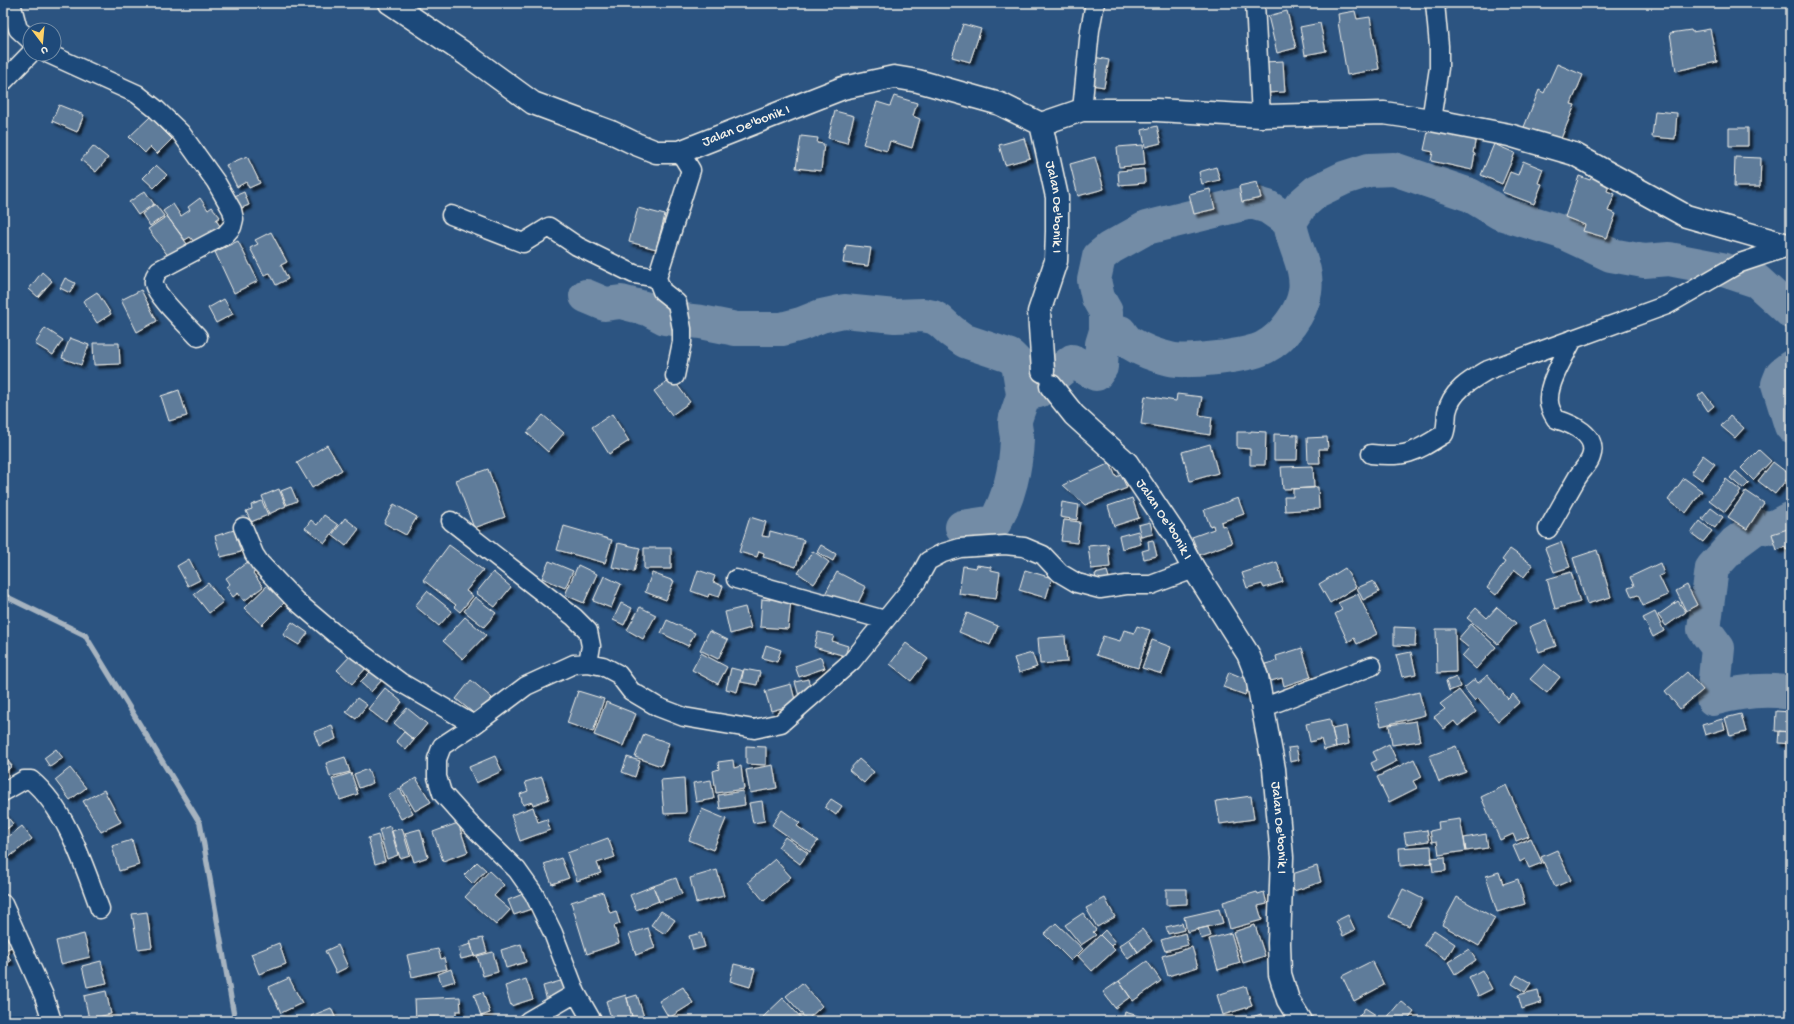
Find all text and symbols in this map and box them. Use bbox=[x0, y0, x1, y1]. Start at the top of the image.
north arrow bbox=[22, 22, 62, 62]
text: U bbox=[39, 43, 49, 57]
street label: Jalan Oe'bonik I bbox=[700, 101, 792, 151]
street label: Jalan Oe'bonik I bbox=[1041, 160, 1066, 253]
street label: Jalan Oe'bonik I bbox=[1132, 476, 1196, 563]
street label: Jalan Oe'bonik I bbox=[1267, 781, 1291, 874]

